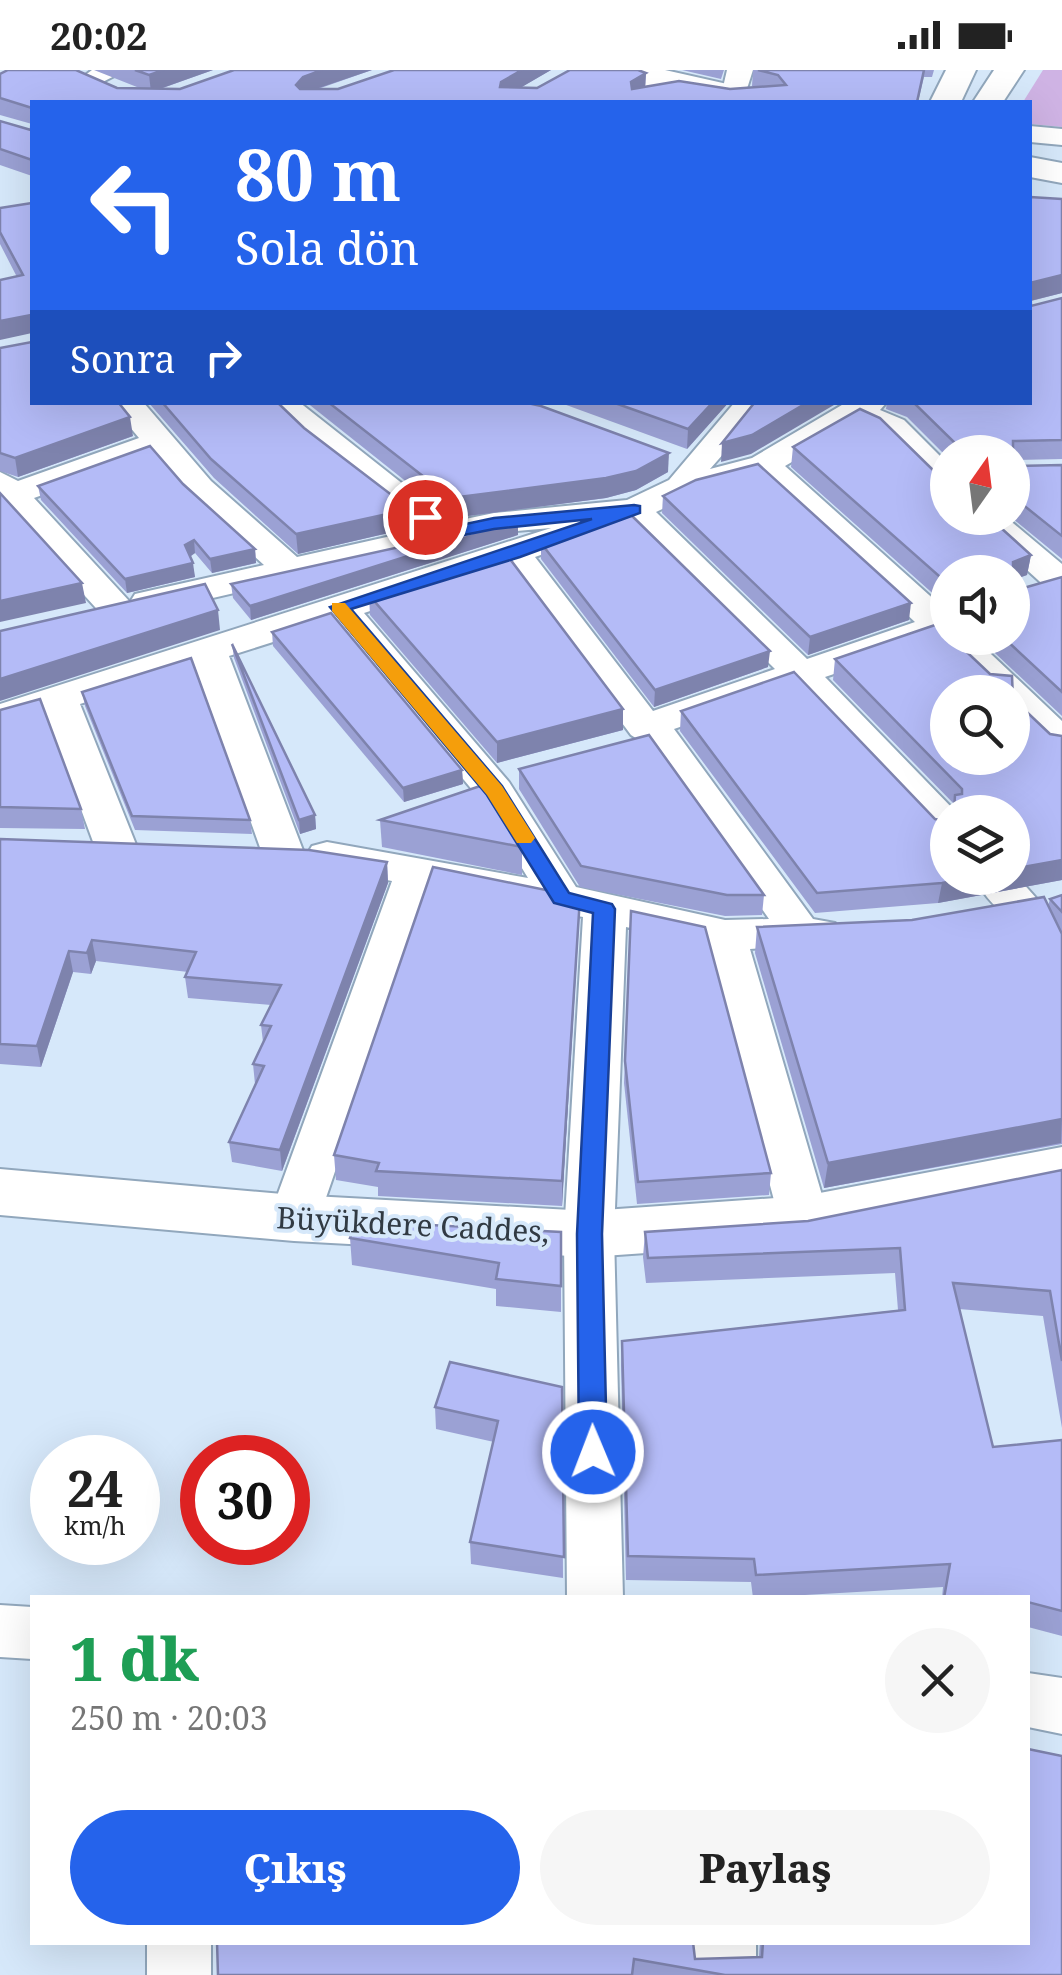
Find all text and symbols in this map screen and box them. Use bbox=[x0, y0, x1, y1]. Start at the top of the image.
text: 20:02 bbox=[50, 9, 147, 61]
text: 80 m bbox=[235, 126, 401, 222]
icon: left bbox=[70, 140, 200, 270]
text: Sola dön bbox=[235, 217, 419, 278]
icon: right bbox=[196, 330, 251, 385]
text: Sonra bbox=[70, 332, 176, 384]
north arrow bbox=[930, 435, 1030, 535]
map controls bbox=[930, 435, 1030, 895]
pin bbox=[383, 475, 468, 560]
icon: arrive bbox=[398, 490, 453, 545]
button: sound bbox=[930, 555, 1030, 655]
button: search bbox=[930, 675, 1030, 775]
button: layers bbox=[930, 795, 1030, 895]
street label: Büyükdere Caddes, bbox=[275, 1196, 551, 1252]
position arrow bbox=[541, 1400, 645, 1504]
speed limit sign: 30 bbox=[180, 1435, 310, 1565]
text: 24 bbox=[67, 1454, 123, 1522]
text: km/h bbox=[64, 1508, 126, 1542]
text: 1 dk bbox=[70, 1617, 199, 1699]
button: close bbox=[885, 1628, 990, 1733]
text: 250 m · 20:03 bbox=[70, 1696, 268, 1739]
button: Çıkış bbox=[70, 1810, 520, 1925]
button: Paylaş bbox=[540, 1810, 990, 1925]

